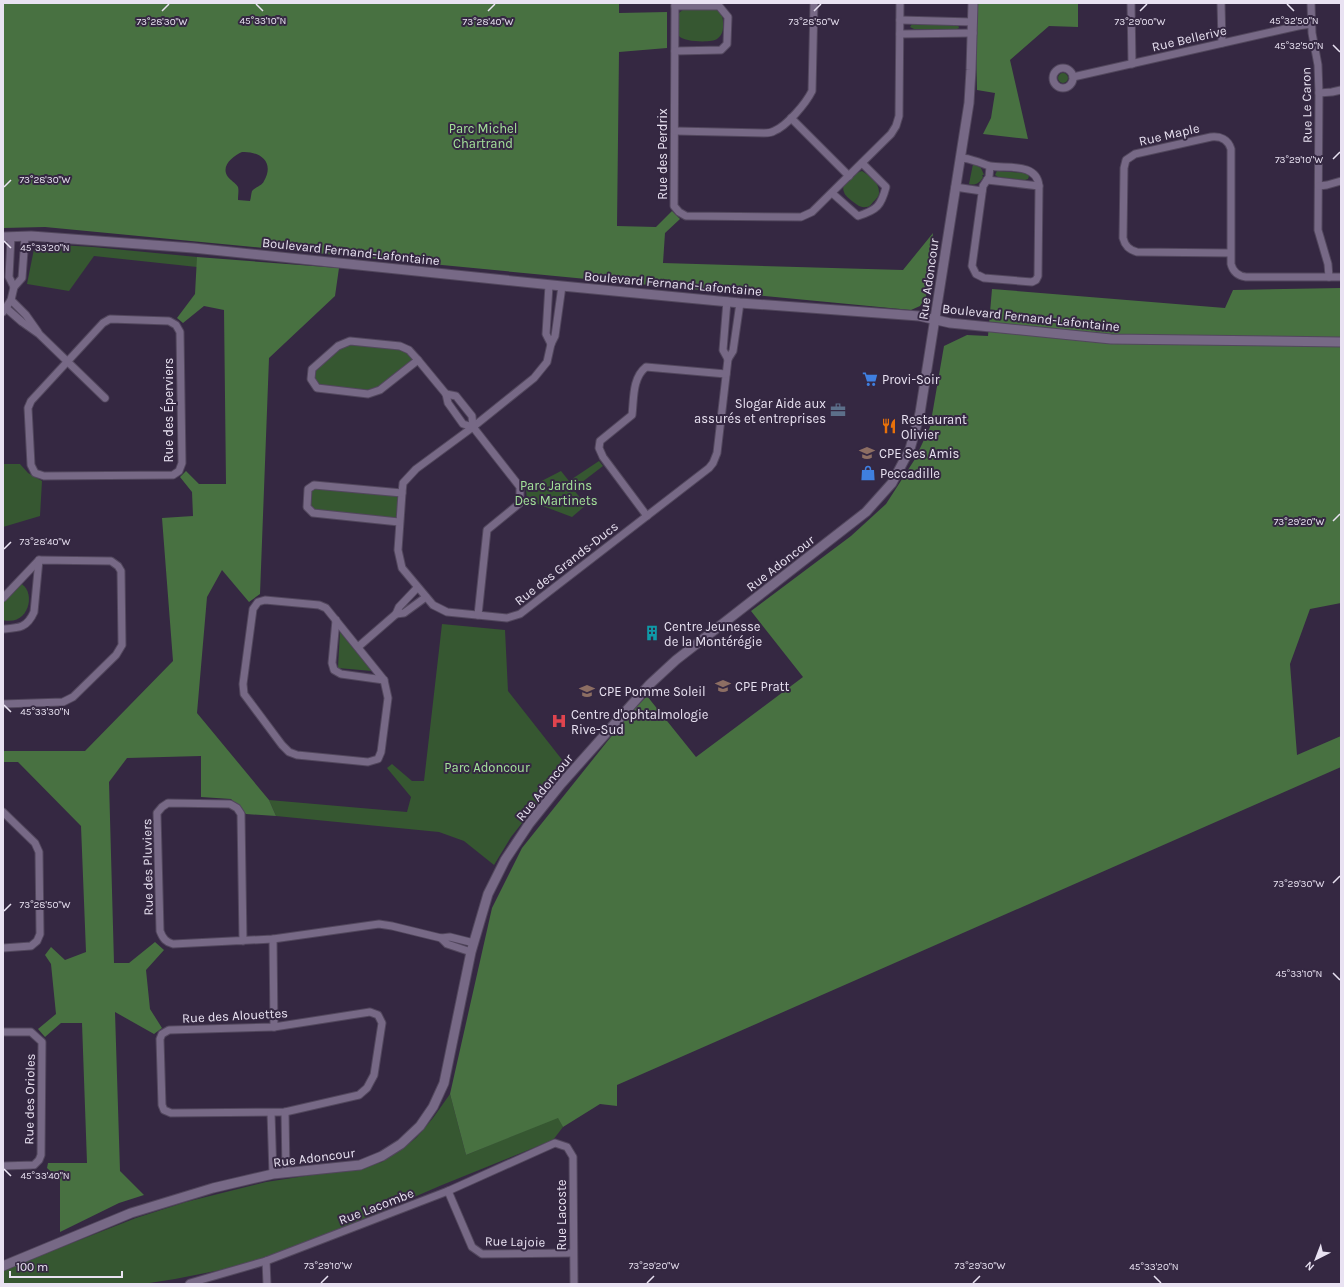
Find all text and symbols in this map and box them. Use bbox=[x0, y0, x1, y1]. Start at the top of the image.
text: 45°33'10"N bbox=[240, 15, 286, 27]
text: 45°32'50"N bbox=[1269, 15, 1319, 27]
text: 73°28'30"W bbox=[136, 16, 188, 28]
text: 73°28'40"W bbox=[463, 16, 513, 28]
text: 73°28'50"W bbox=[789, 16, 839, 28]
text: 73°29'00"W bbox=[1115, 16, 1165, 28]
street label: Rue Bellerive bbox=[1150, 23, 1228, 54]
text: 45°32'50"N bbox=[1274, 40, 1324, 52]
street label: Rue Le Caron bbox=[1298, 67, 1315, 143]
street label: Rue des Perdrix bbox=[655, 108, 670, 200]
street label: Rue Maple bbox=[1137, 120, 1201, 149]
park label: Parc Michel Chartrand bbox=[449, 121, 517, 151]
text: 73°29'10"W bbox=[1275, 154, 1323, 166]
text: 73°28'30"W bbox=[19, 174, 71, 186]
street label: Boulevard Fernand-Lafontaine bbox=[261, 235, 441, 268]
street label: Rue Adoncour bbox=[915, 237, 942, 321]
text: 45°33'20"N bbox=[20, 242, 70, 254]
street label: Boulevard Fernand-Lafontaine bbox=[583, 268, 763, 299]
street label: Boulevard Fernand-Lafontaine bbox=[941, 301, 1121, 334]
street label: Rue des Éperviers bbox=[159, 357, 176, 462]
supermarket icon: Provi-Soir bbox=[861, 370, 879, 388]
place label: Provi-Soir bbox=[882, 372, 940, 387]
place label: Slogar Aide aux assurés et entreprises bbox=[694, 396, 826, 426]
office icon: Slogar Aide aux assurés et entreprises bbox=[829, 401, 847, 419]
place label: Restaurant Olivier bbox=[901, 412, 967, 442]
restaurant icon: Restaurant Olivier bbox=[880, 417, 898, 435]
school or university icon: CPE Ses Amis bbox=[858, 444, 876, 462]
place label: CPE Ses Amis bbox=[879, 446, 960, 461]
shop icon: Peccadille bbox=[859, 464, 877, 482]
place label: Peccadille bbox=[880, 466, 940, 481]
park label: Parc Jardins Des Martinets bbox=[514, 478, 598, 508]
text: 73°29'20"W bbox=[1274, 516, 1324, 528]
street label: Rue des Grands-Ducs bbox=[512, 518, 621, 608]
street label: Rue Adoncour bbox=[743, 532, 818, 595]
text: 73°28'40"W bbox=[20, 536, 70, 548]
place label: Centre Jeunesse de la Montérégie bbox=[664, 619, 762, 649]
building icon: Centre Jeunesse de la Montérégie bbox=[643, 624, 661, 642]
school or university icon: CPE Pratt bbox=[714, 677, 732, 695]
place label: CPE Pratt bbox=[735, 679, 789, 694]
school or university icon: CPE Pomme Soleil bbox=[578, 682, 596, 700]
place label: CPE Pomme Soleil bbox=[599, 684, 706, 699]
text: 45°33'30"N bbox=[20, 706, 70, 718]
place label: Centre d'ophtalmologie Rive-Sud bbox=[571, 707, 709, 737]
hospital icon: Centre d'ophtalmologie Rive-Sud bbox=[550, 712, 568, 730]
street label: Rue Adoncour bbox=[513, 750, 576, 824]
park label: Parc Adoncour bbox=[444, 760, 530, 775]
street label: Rue des Pluviers bbox=[139, 818, 156, 916]
text: 73°29'30"W bbox=[1274, 878, 1324, 890]
text: 73°28'50"W bbox=[20, 899, 70, 911]
text: 45°33'10"N bbox=[1276, 968, 1322, 980]
street label: Rue des Alouettes bbox=[182, 1005, 288, 1026]
street label: Rue des Orioles bbox=[21, 1053, 38, 1145]
street label: Rue Adoncour bbox=[272, 1145, 356, 1170]
text: 45°33'40"N bbox=[20, 1170, 70, 1182]
street label: Rue Lacoste bbox=[554, 1179, 569, 1251]
street label: Rue Lacombe bbox=[337, 1185, 416, 1228]
street label: Rue Lajoie bbox=[485, 1233, 546, 1250]
north arrow bbox=[1296, 1239, 1336, 1279]
scale bar bbox=[10, 1253, 122, 1279]
text: N bbox=[1302, 1259, 1317, 1274]
text: 100 m bbox=[16, 1260, 48, 1274]
text: 73°29'10"W bbox=[304, 1260, 352, 1272]
text: 73°29'20"W bbox=[629, 1260, 679, 1272]
text: 73°29'30"W bbox=[955, 1260, 1005, 1272]
text: 45°33'20"N bbox=[1129, 1261, 1179, 1273]

